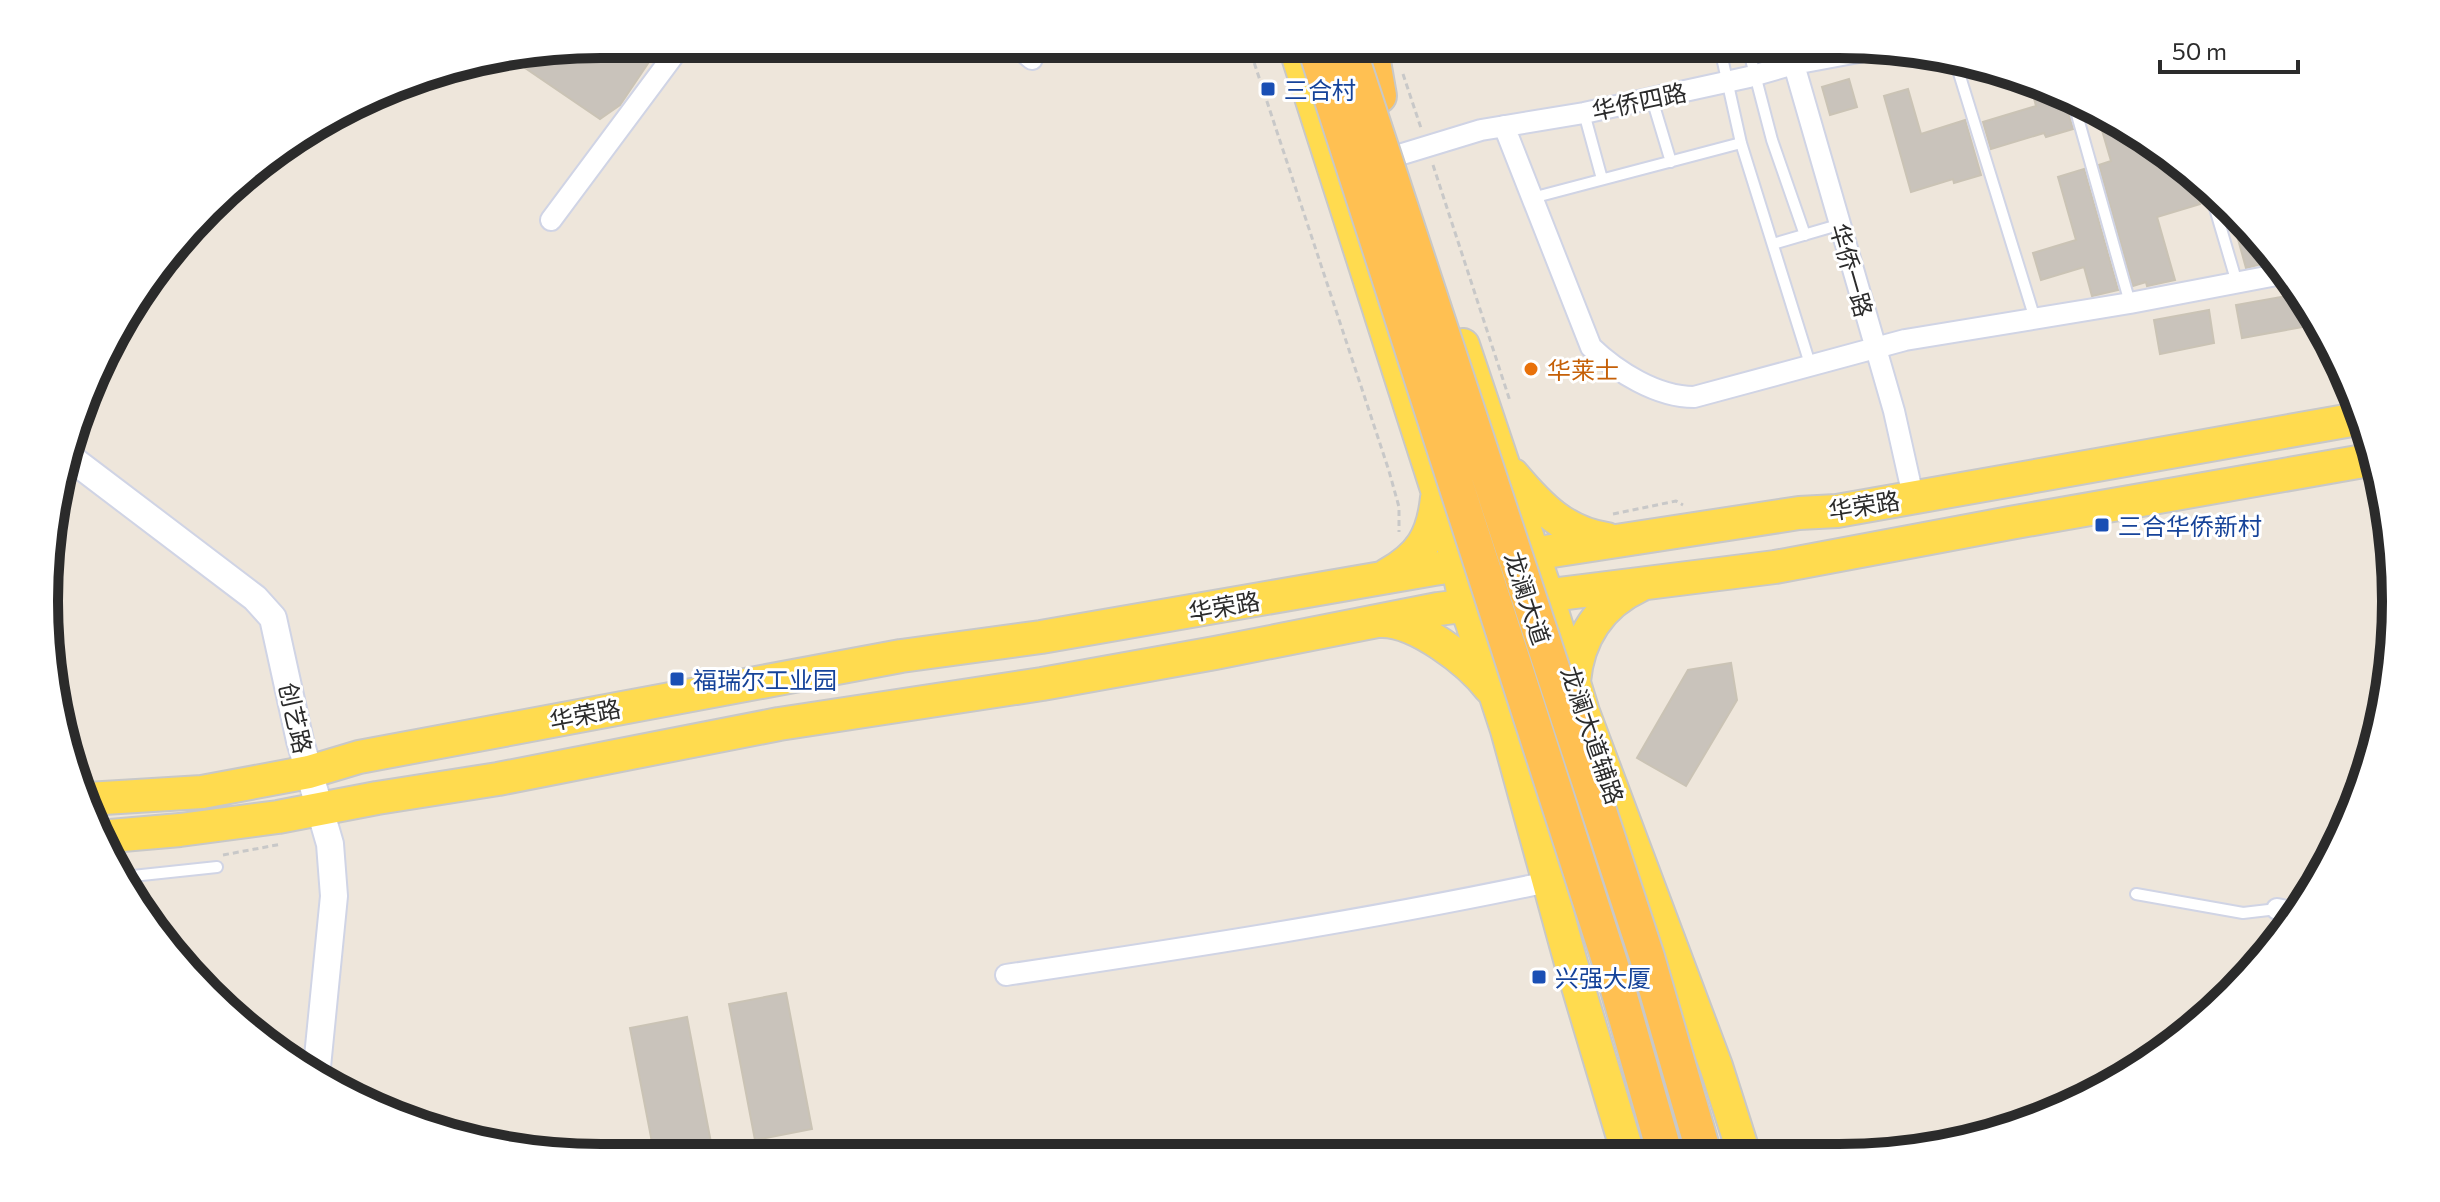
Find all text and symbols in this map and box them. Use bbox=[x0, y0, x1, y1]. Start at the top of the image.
scale bar bbox=[2160, 24, 2298, 74]
text: 50 m bbox=[2172, 36, 2227, 65]
place label: 三合村 bbox=[1284, 75, 1356, 104]
street label: 华侨四路 bbox=[1589, 77, 1689, 125]
marker: 三合村 bbox=[1259, 80, 1277, 98]
street label: 华侨一路 bbox=[1825, 220, 1879, 320]
place label: 华莱士 bbox=[1547, 355, 1619, 384]
marker: 华莱士 bbox=[1522, 360, 1540, 378]
street label: 华荣路 bbox=[1826, 485, 1902, 525]
place label: 三合华侨新村 bbox=[2118, 511, 2262, 540]
marker: 三合华侨新村 bbox=[2093, 516, 2111, 534]
street label: 龙澜大道 bbox=[1499, 548, 1557, 648]
street label: 华荣路 bbox=[1186, 585, 1262, 627]
street label: 龙澜大道辅路 bbox=[1556, 662, 1630, 808]
place label: 福瑞尔工业园 bbox=[693, 665, 837, 694]
marker: 福瑞尔工业园 bbox=[668, 670, 686, 688]
street label: 创艺路 bbox=[274, 680, 318, 756]
street label: 华荣路 bbox=[547, 693, 623, 735]
place label: 兴强大厦 bbox=[1555, 963, 1651, 992]
marker: 兴强大厦 bbox=[1530, 968, 1548, 986]

